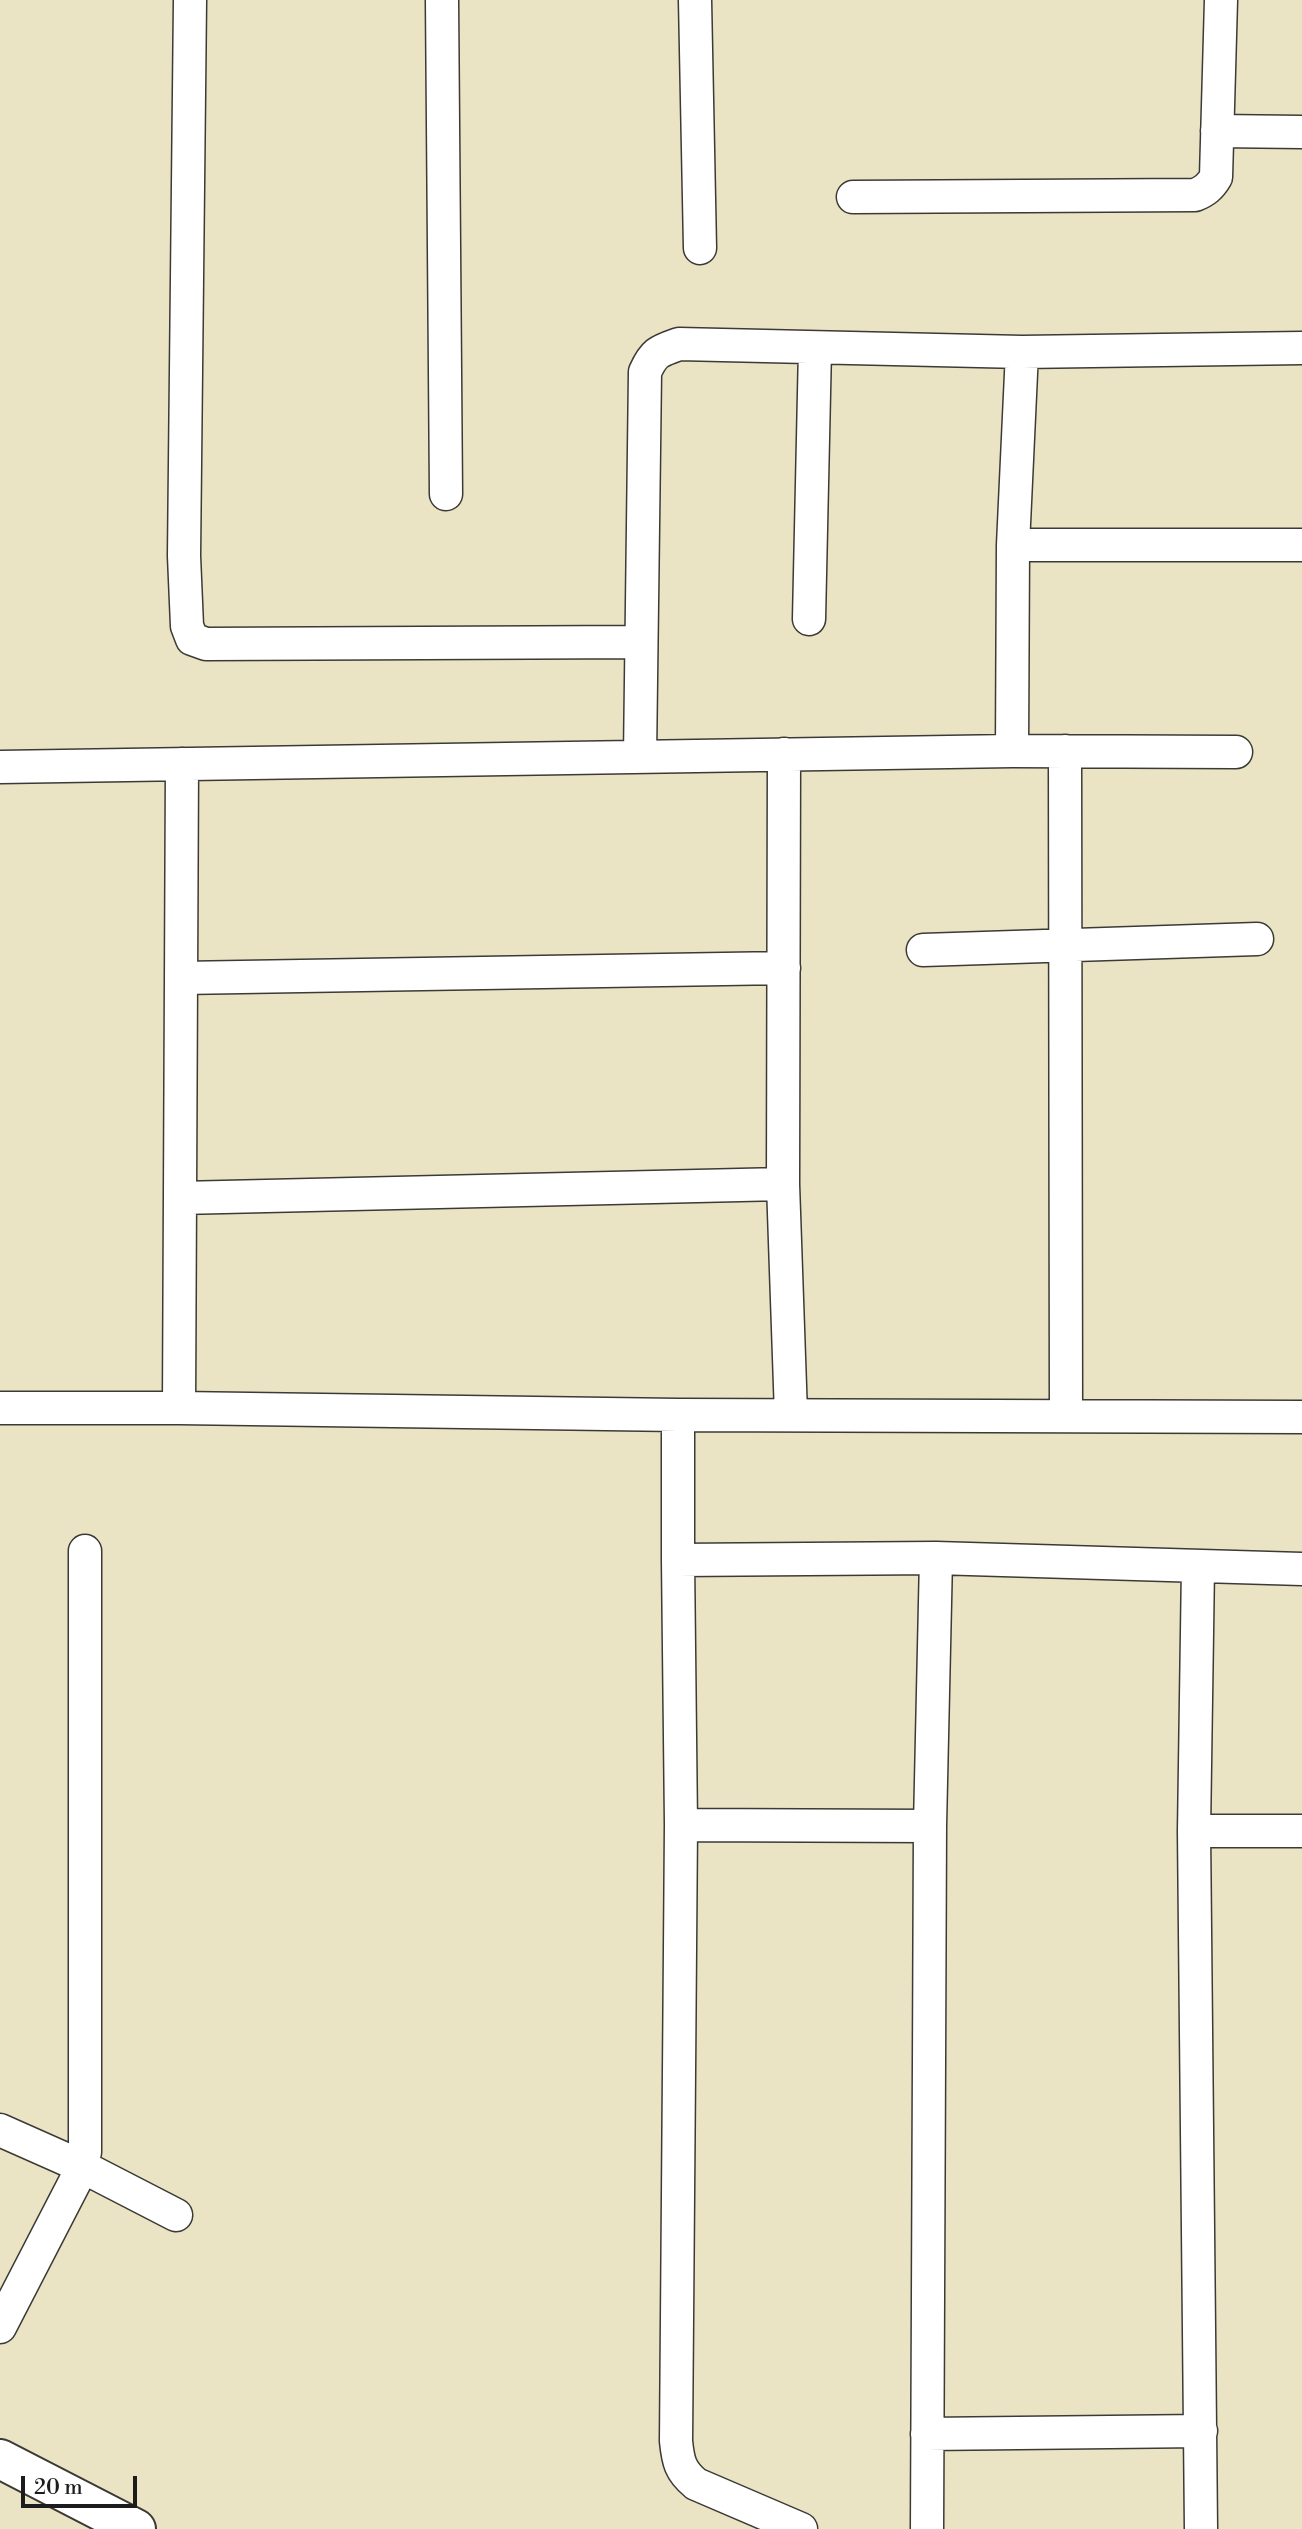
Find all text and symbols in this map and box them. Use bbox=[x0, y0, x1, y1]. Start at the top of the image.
scale bar bbox=[24, 2462, 140, 2506]
text: 20 m bbox=[34, 2475, 83, 2501]

